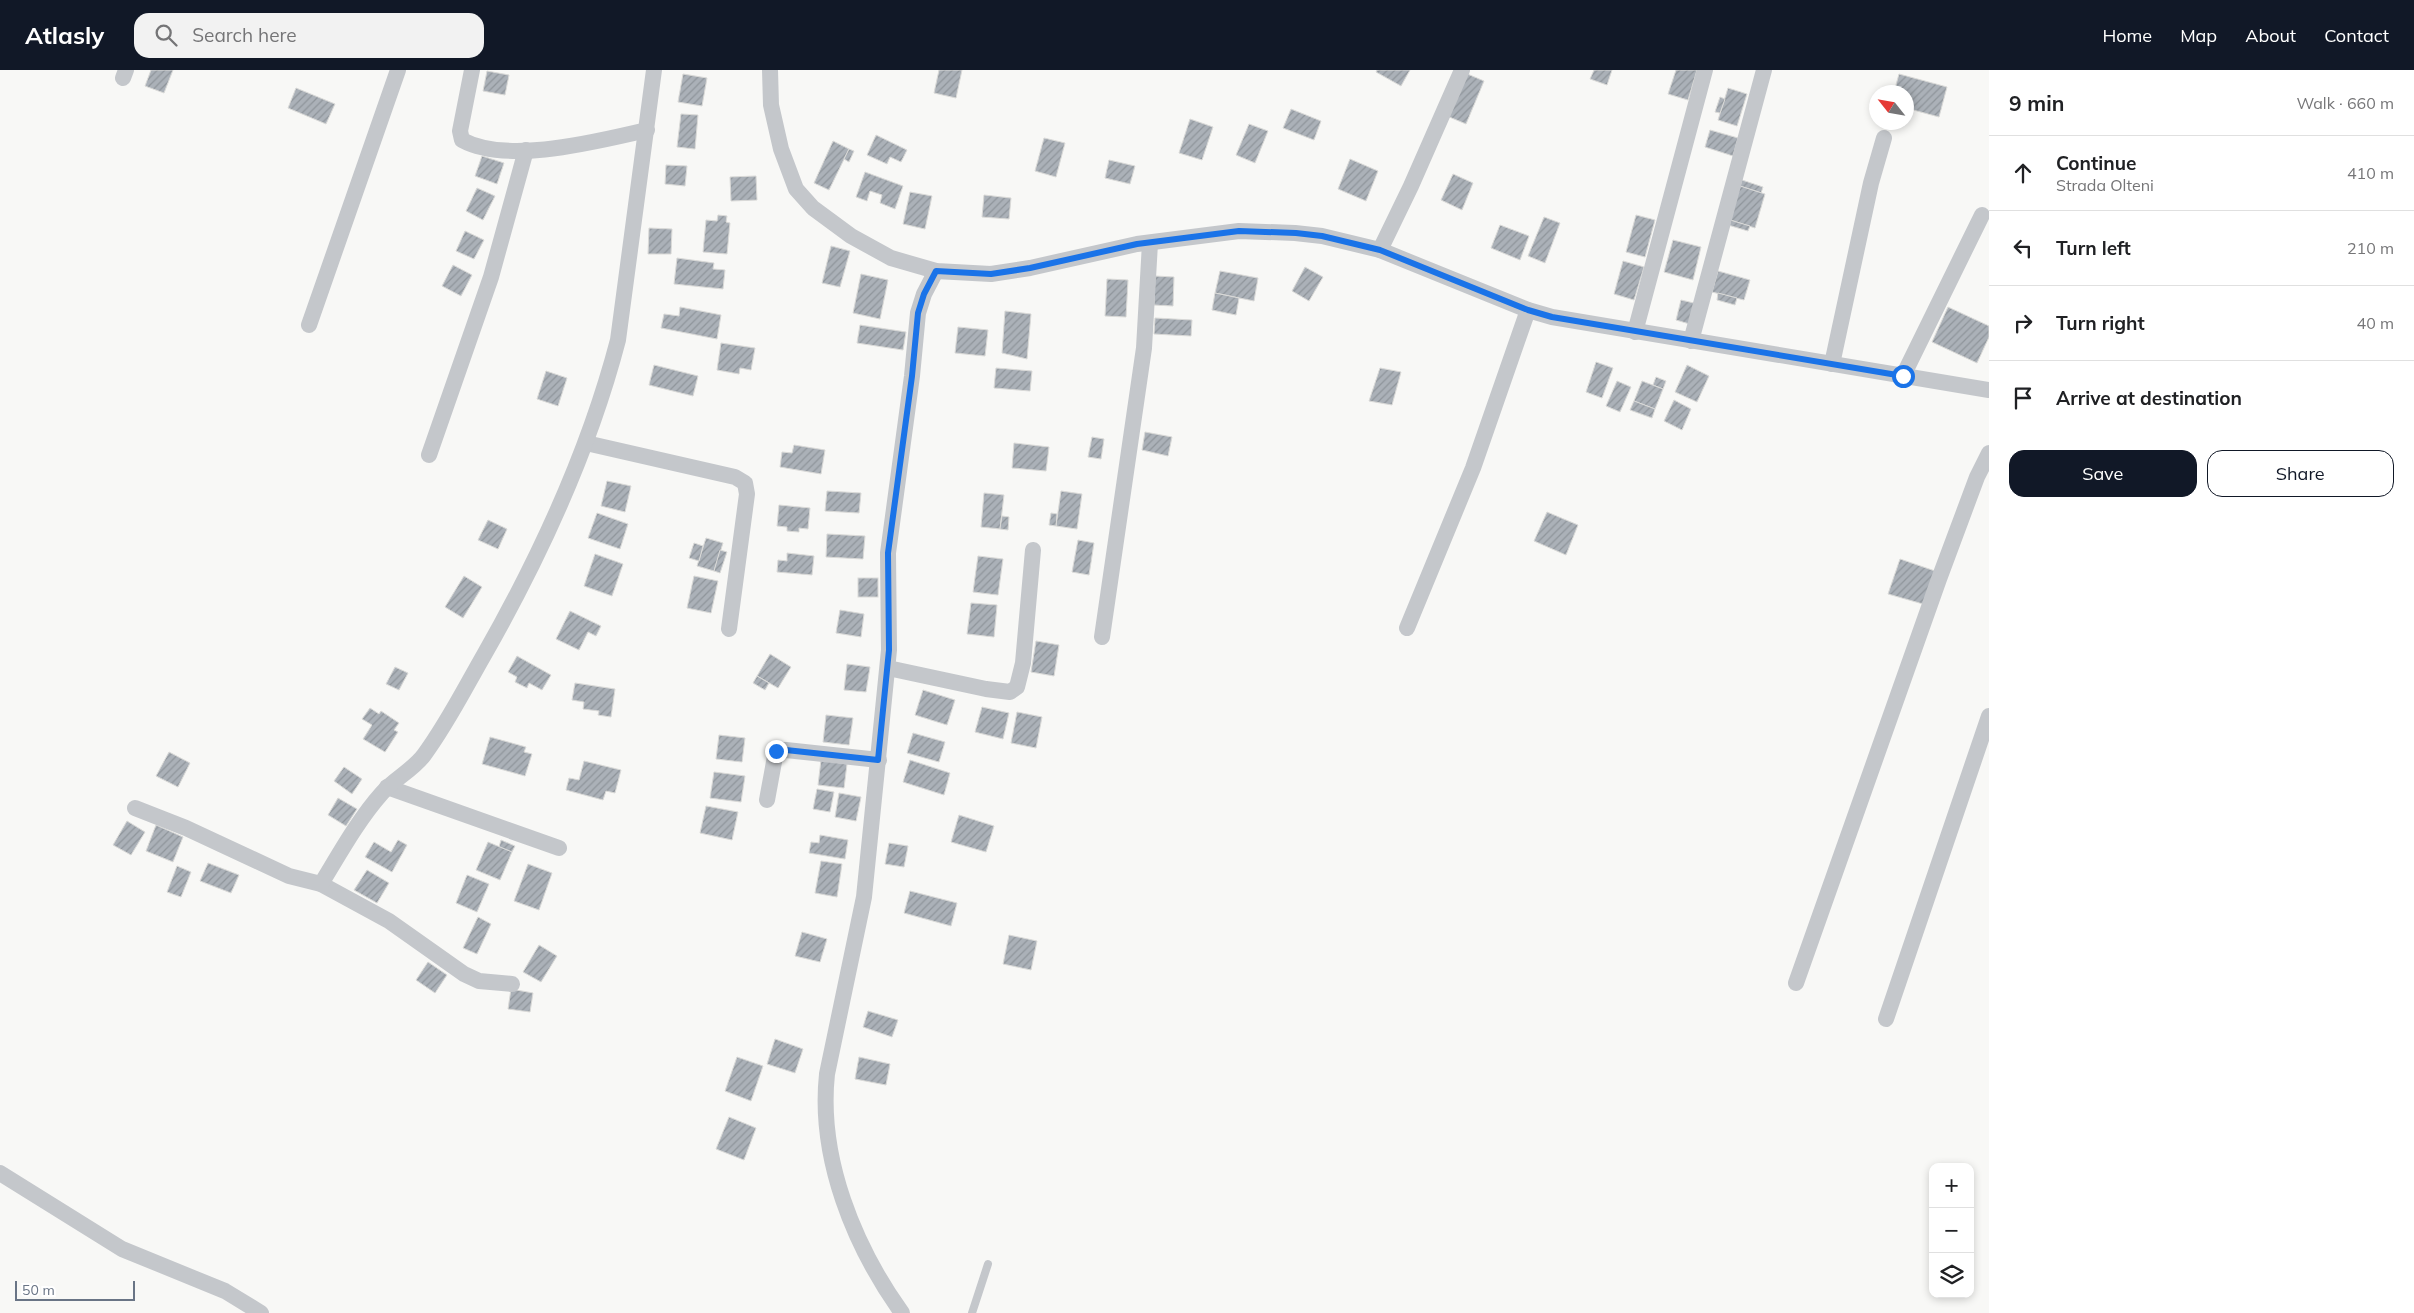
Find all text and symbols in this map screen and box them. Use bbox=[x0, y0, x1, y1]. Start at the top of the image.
search box bbox=[134, 13, 484, 58]
text: Atlasly bbox=[25, 20, 104, 50]
icon: search bbox=[152, 21, 180, 49]
text: Search here bbox=[192, 23, 297, 47]
text: Home bbox=[2102, 24, 2152, 47]
text: Map bbox=[2180, 24, 2217, 47]
text: About bbox=[2245, 24, 2296, 47]
text: Contact bbox=[2324, 24, 2389, 47]
north arrow bbox=[1869, 85, 1914, 130]
text: 9 min bbox=[2009, 90, 2064, 116]
text: Walk · 660 m bbox=[2296, 93, 2394, 113]
text: Continue bbox=[2056, 151, 2136, 175]
icon: ahead bbox=[2009, 159, 2037, 187]
text: 410 m bbox=[2347, 163, 2394, 183]
text: Strada Olteni bbox=[2056, 175, 2154, 195]
icon: left bbox=[2009, 234, 2037, 262]
text: Turn left bbox=[2056, 236, 2131, 260]
text: 210 m bbox=[2347, 238, 2394, 258]
icon: right bbox=[2009, 309, 2037, 337]
text: Turn right bbox=[2056, 311, 2145, 335]
text: 40 m bbox=[2357, 313, 2394, 333]
route start bbox=[1892, 365, 1915, 388]
icon: arrive bbox=[2009, 384, 2037, 412]
text: Arrive at destination bbox=[2056, 386, 2242, 410]
button: Save bbox=[2009, 450, 2197, 497]
button: Share bbox=[2207, 450, 2394, 497]
route end bbox=[765, 740, 788, 763]
map controls bbox=[1929, 1163, 1974, 1298]
button: + bbox=[1929, 1163, 1974, 1208]
button: − bbox=[1929, 1208, 1974, 1253]
button: layers bbox=[1929, 1253, 1974, 1298]
scale bar bbox=[15, 1278, 135, 1301]
text: 50 m bbox=[22, 1281, 55, 1299]

